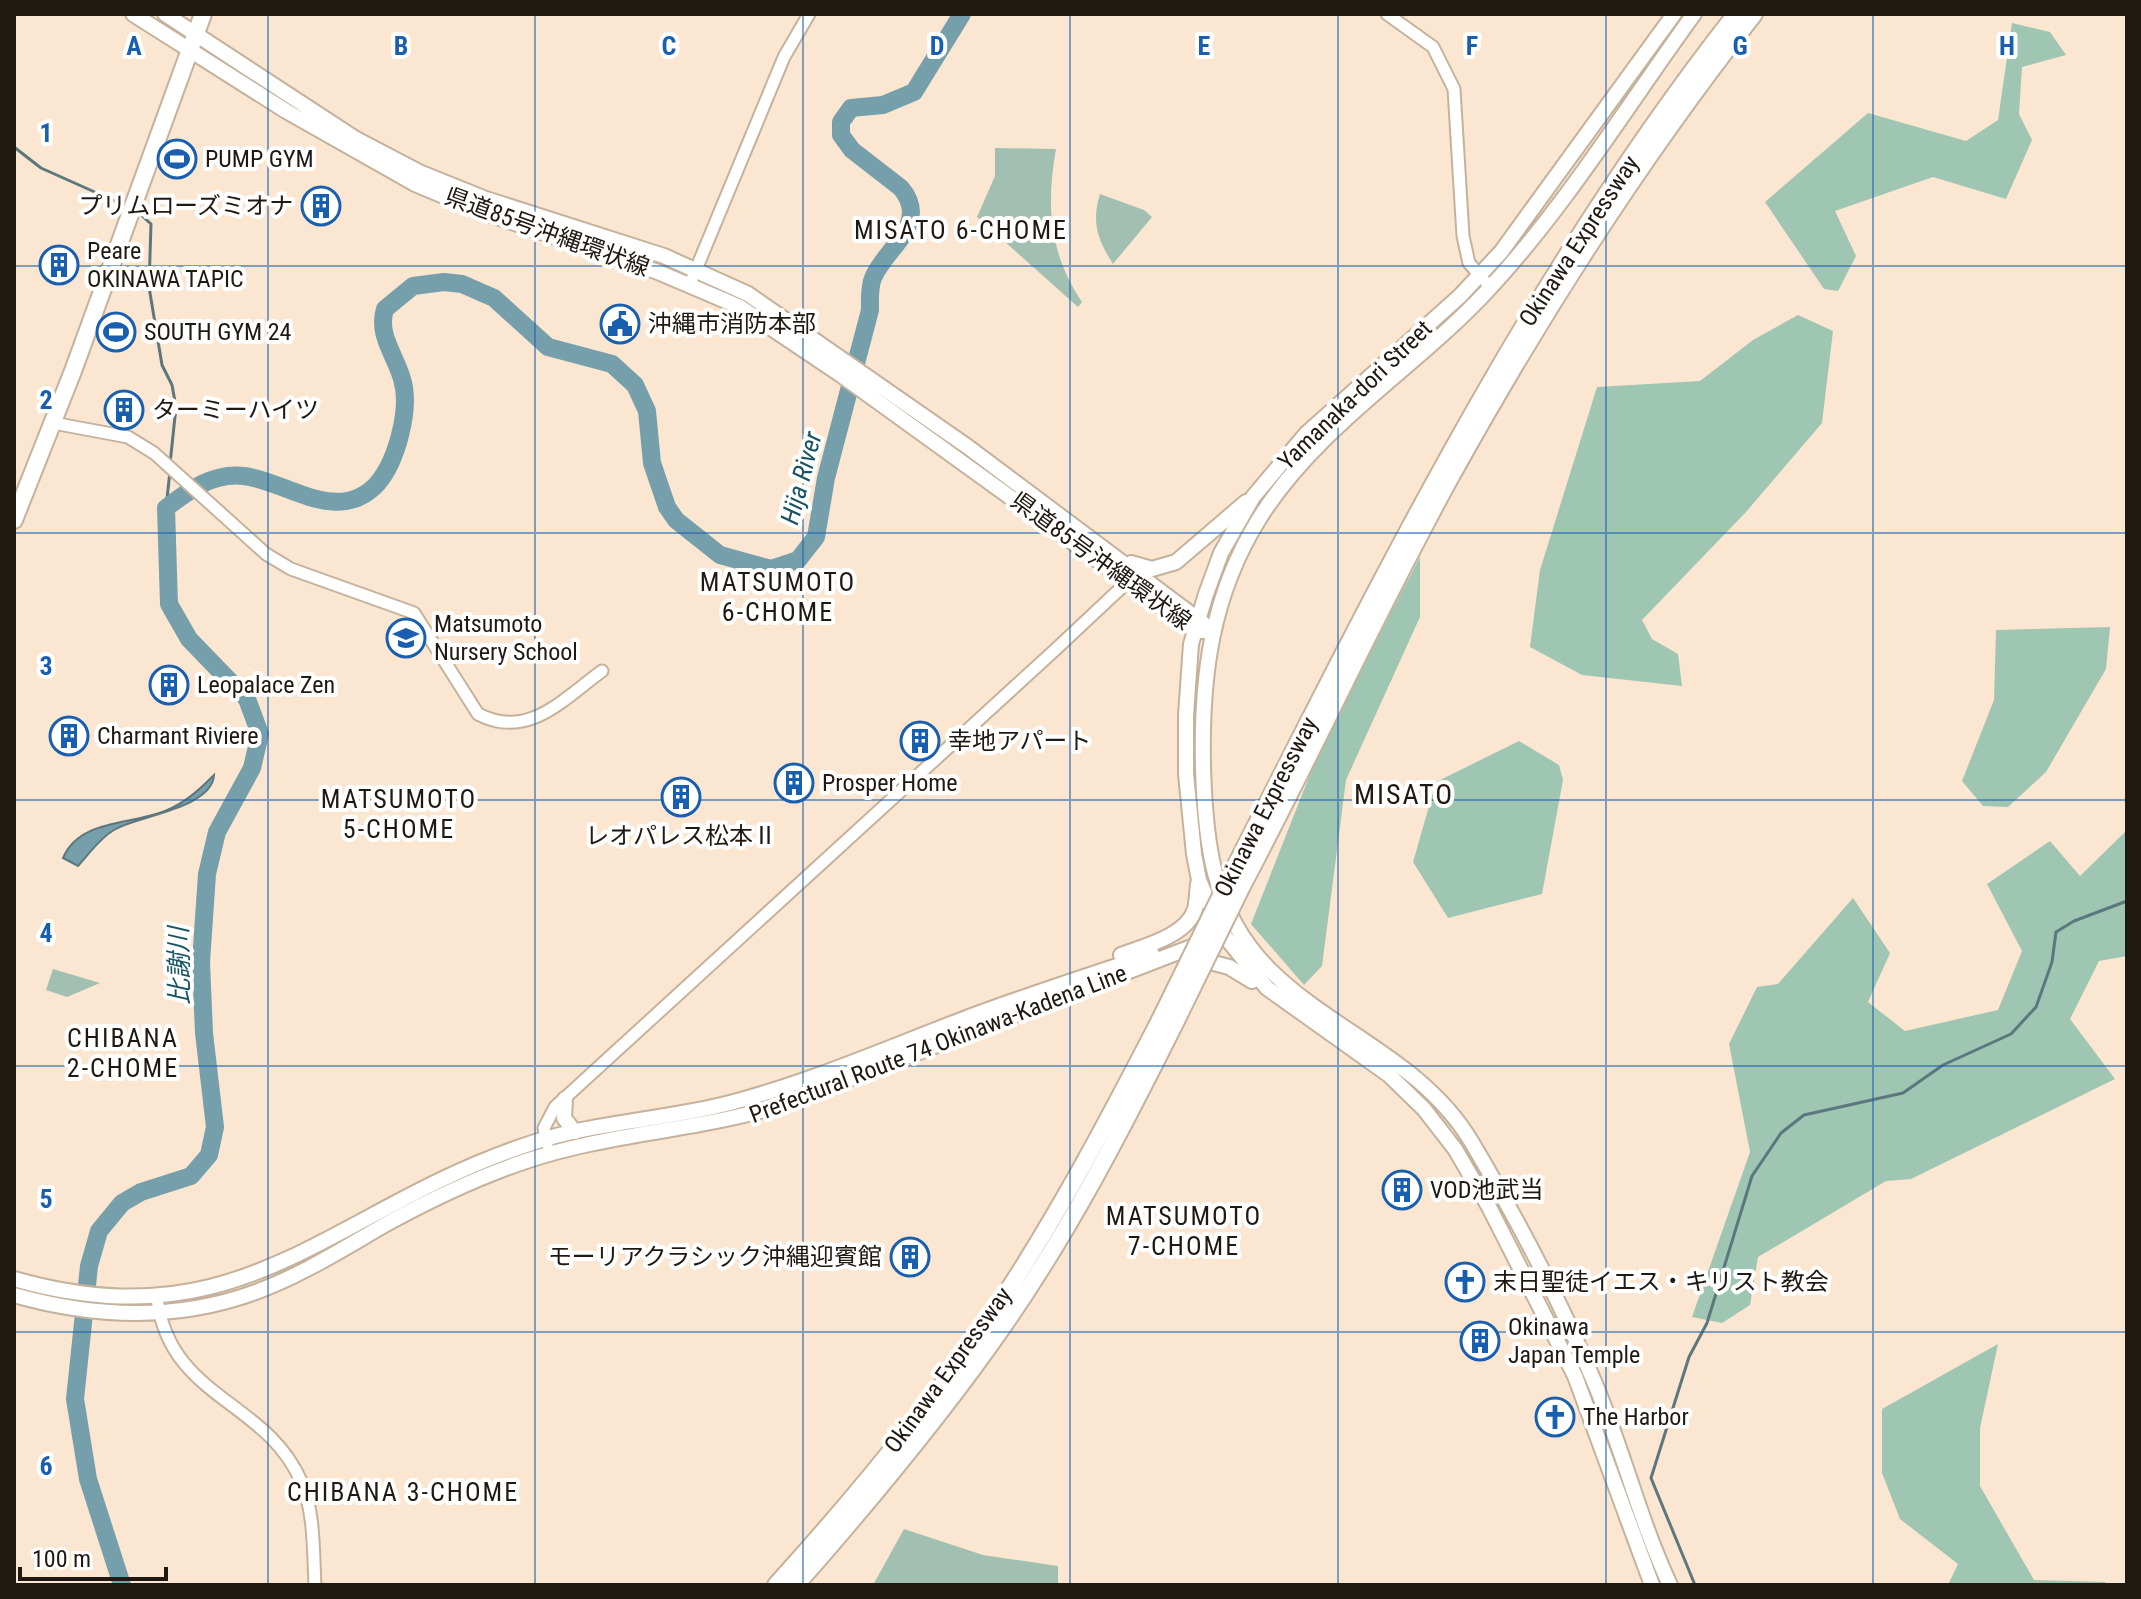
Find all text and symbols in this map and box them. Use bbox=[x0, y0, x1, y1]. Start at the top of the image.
text: A bbox=[126, 31, 142, 61]
text: B bbox=[394, 31, 408, 61]
text: C bbox=[662, 31, 677, 61]
text: D bbox=[930, 31, 944, 61]
text: E bbox=[1198, 31, 1211, 61]
text: F bbox=[1466, 31, 1478, 61]
text: G bbox=[1732, 31, 1748, 61]
text: H bbox=[1999, 31, 2015, 61]
text: 1 bbox=[39, 118, 53, 148]
sports icon: PUMP GYM bbox=[156, 138, 198, 180]
place label: PUMP GYM bbox=[205, 145, 314, 173]
street label: Okinawa Expressway bbox=[1513, 150, 1645, 332]
street label: 県道85号沖縄環状線 bbox=[441, 182, 653, 282]
building icon: プリムローズミオナ bbox=[300, 185, 342, 227]
place label: プリムローズミオナ bbox=[78, 192, 293, 220]
district label: MISATO 6-CHOME bbox=[854, 215, 1068, 245]
place label: Peare OKINAWA TAPIC bbox=[87, 237, 244, 293]
building icon: Peare OKINAWA TAPIC bbox=[38, 244, 80, 286]
public building icon: 沖縄市消防本部 bbox=[599, 303, 641, 345]
place label: 沖縄市消防本部 bbox=[648, 310, 816, 338]
sports icon: SOUTH GYM 24 bbox=[95, 311, 137, 353]
street label: Yamanaka-dori Street bbox=[1272, 315, 1438, 475]
place label: SOUTH GYM 24 bbox=[144, 318, 291, 346]
text: 2 bbox=[39, 385, 53, 415]
building icon: ターミーハイツ bbox=[103, 389, 145, 431]
place label: ターミーハイツ bbox=[152, 396, 319, 424]
water label: Hija River bbox=[774, 427, 828, 527]
street label: 県道85号沖縄環状線 bbox=[1006, 486, 1196, 636]
district label: MATSUMOTO 6-CHOME bbox=[700, 567, 856, 627]
place label: Matsumoto Nursery School bbox=[434, 610, 578, 666]
school or university icon: Matsumoto Nursery School bbox=[385, 617, 427, 659]
text: 3 bbox=[39, 651, 53, 681]
building icon: Leopalace Zen bbox=[148, 664, 190, 706]
place label: Leopalace Zen bbox=[197, 671, 335, 699]
street label: Okinawa Expressway bbox=[1209, 712, 1323, 902]
building icon: Charmant Riviere bbox=[48, 715, 90, 757]
building icon: 幸地アパート bbox=[899, 720, 941, 762]
place label: Charmant Riviere bbox=[97, 722, 258, 750]
place label: 幸地アパート bbox=[948, 727, 1092, 755]
building icon: Prosper Home bbox=[773, 762, 815, 804]
place label: Prosper Home bbox=[822, 769, 958, 797]
building icon: レオパレス松本Ⅱ bbox=[660, 776, 702, 818]
district label: MISATO bbox=[1354, 778, 1454, 811]
district label: MATSUMOTO 5-CHOME bbox=[321, 784, 477, 844]
place label: レオパレス松本Ⅱ bbox=[585, 822, 777, 850]
text: 4 bbox=[39, 918, 53, 948]
water label: 比謝川 bbox=[163, 924, 195, 1005]
street label: Prefectural Route 74 Okinawa-Kadena Line bbox=[745, 959, 1131, 1129]
district label: CHIBANA 2-CHOME bbox=[67, 1023, 179, 1083]
building icon: VOD池武当 bbox=[1381, 1169, 1423, 1211]
place label: VOD池武当 bbox=[1430, 1176, 1543, 1204]
text: 5 bbox=[39, 1184, 53, 1214]
district label: MATSUMOTO 7-CHOME bbox=[1106, 1201, 1262, 1261]
building icon: モーリアクラシック沖縄迎賓館 bbox=[889, 1236, 931, 1278]
place label: モーリアクラシック沖縄迎賓館 bbox=[548, 1243, 882, 1271]
church icon: 末日聖徒イエス・キリスト教会 bbox=[1444, 1261, 1486, 1303]
place label: 末日聖徒イエス・キリスト教会 bbox=[1493, 1268, 1829, 1296]
street label: Okinawa Expressway bbox=[879, 1282, 1017, 1458]
place label: Okinawa Japan Temple bbox=[1508, 1313, 1640, 1369]
building icon: Okinawa Japan Temple bbox=[1459, 1320, 1501, 1362]
church icon: The Harbor bbox=[1534, 1396, 1576, 1438]
place label: The Harbor bbox=[1583, 1403, 1689, 1431]
text: 6 bbox=[39, 1451, 53, 1481]
district label: CHIBANA 3-CHOME bbox=[287, 1477, 519, 1507]
scale bar bbox=[20, 1531, 166, 1581]
text: 100 m bbox=[32, 1545, 91, 1573]

